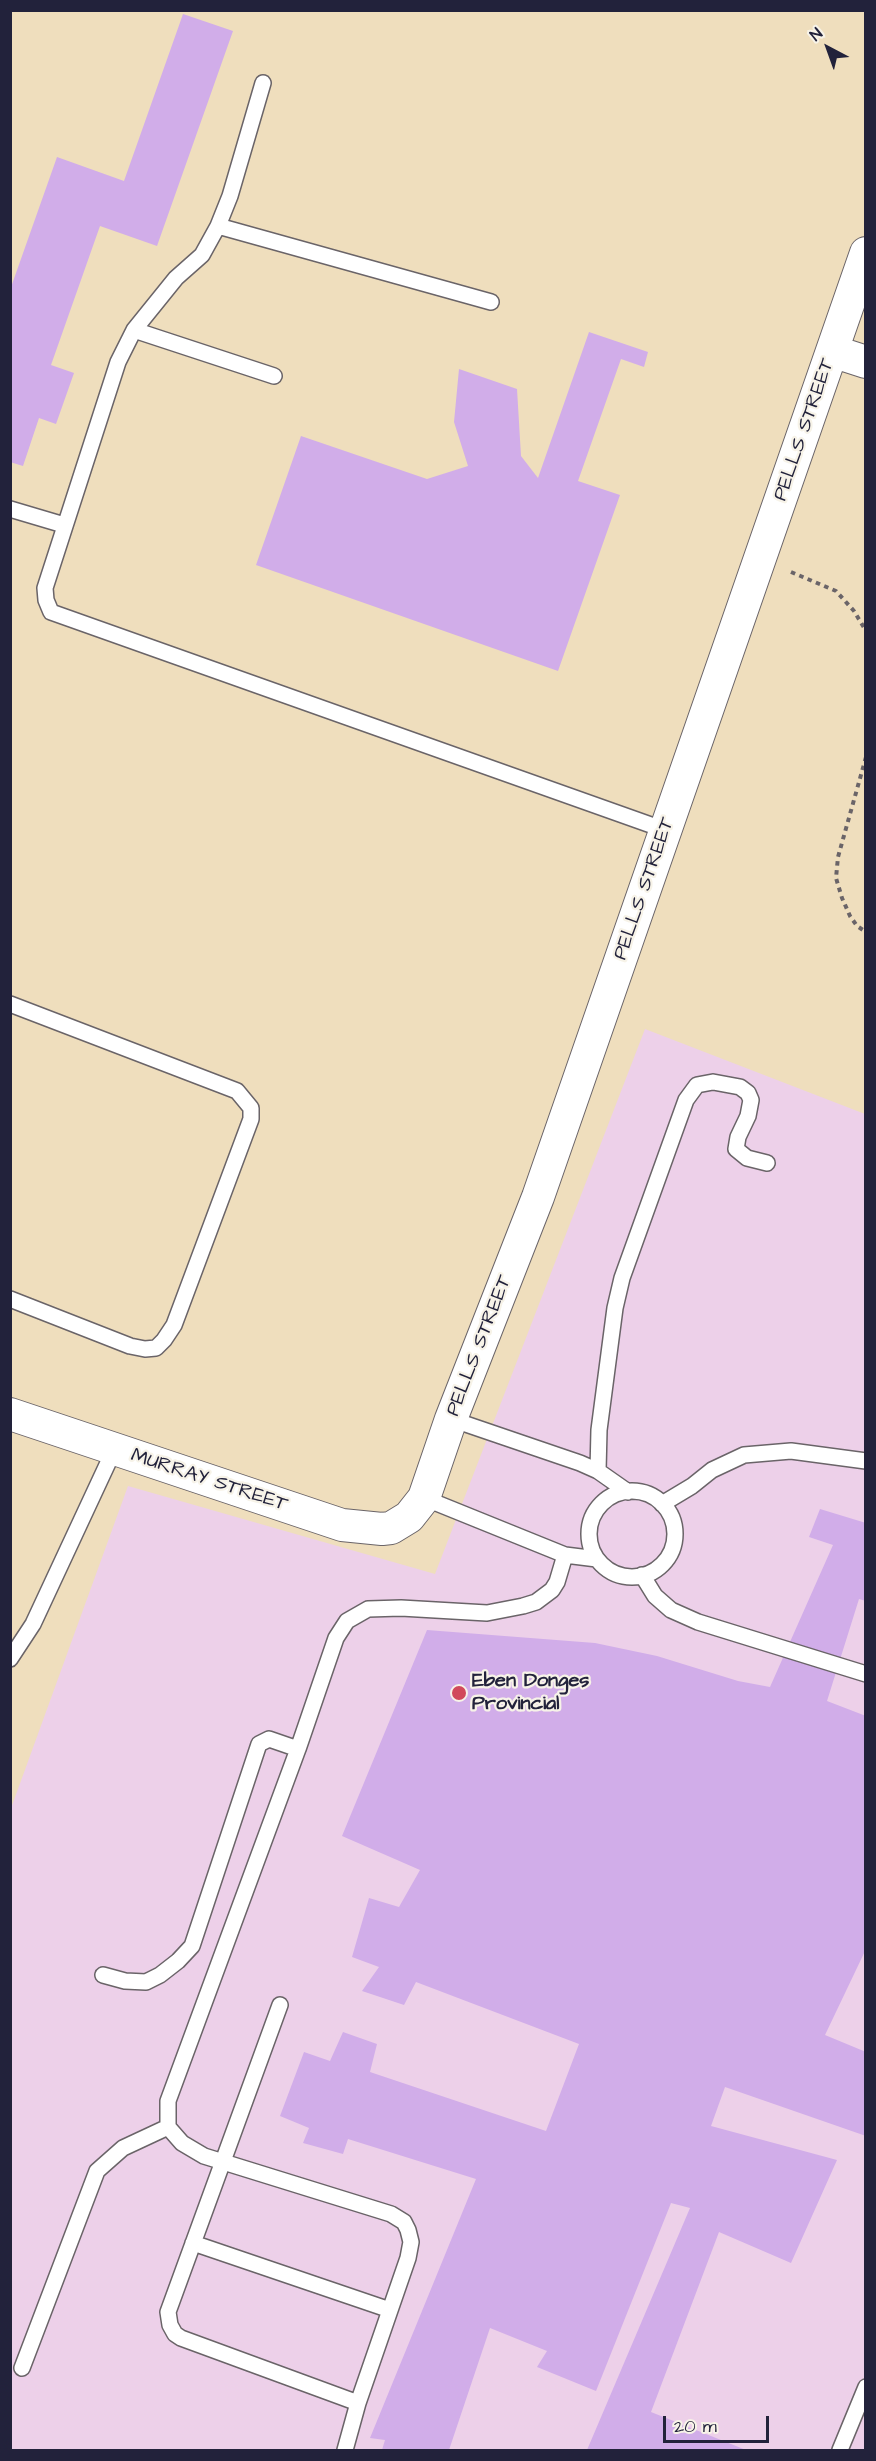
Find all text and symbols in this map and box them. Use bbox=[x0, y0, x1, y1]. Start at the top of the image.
north arrow bbox=[798, 18, 858, 78]
text: N bbox=[805, 23, 827, 46]
street label: PELLS STREET bbox=[769, 356, 841, 504]
street label: PELLS STREET bbox=[609, 815, 681, 963]
street label: PELLS STREET bbox=[442, 1272, 518, 1420]
street label: MURRAY STREET bbox=[128, 1444, 290, 1518]
place label: Eben Donges Provincial bbox=[472, 1670, 589, 1717]
marker: Eben Donges Provincial bbox=[450, 1684, 468, 1702]
scale bar bbox=[666, 2404, 772, 2442]
text: 20 m bbox=[674, 2414, 717, 2439]

